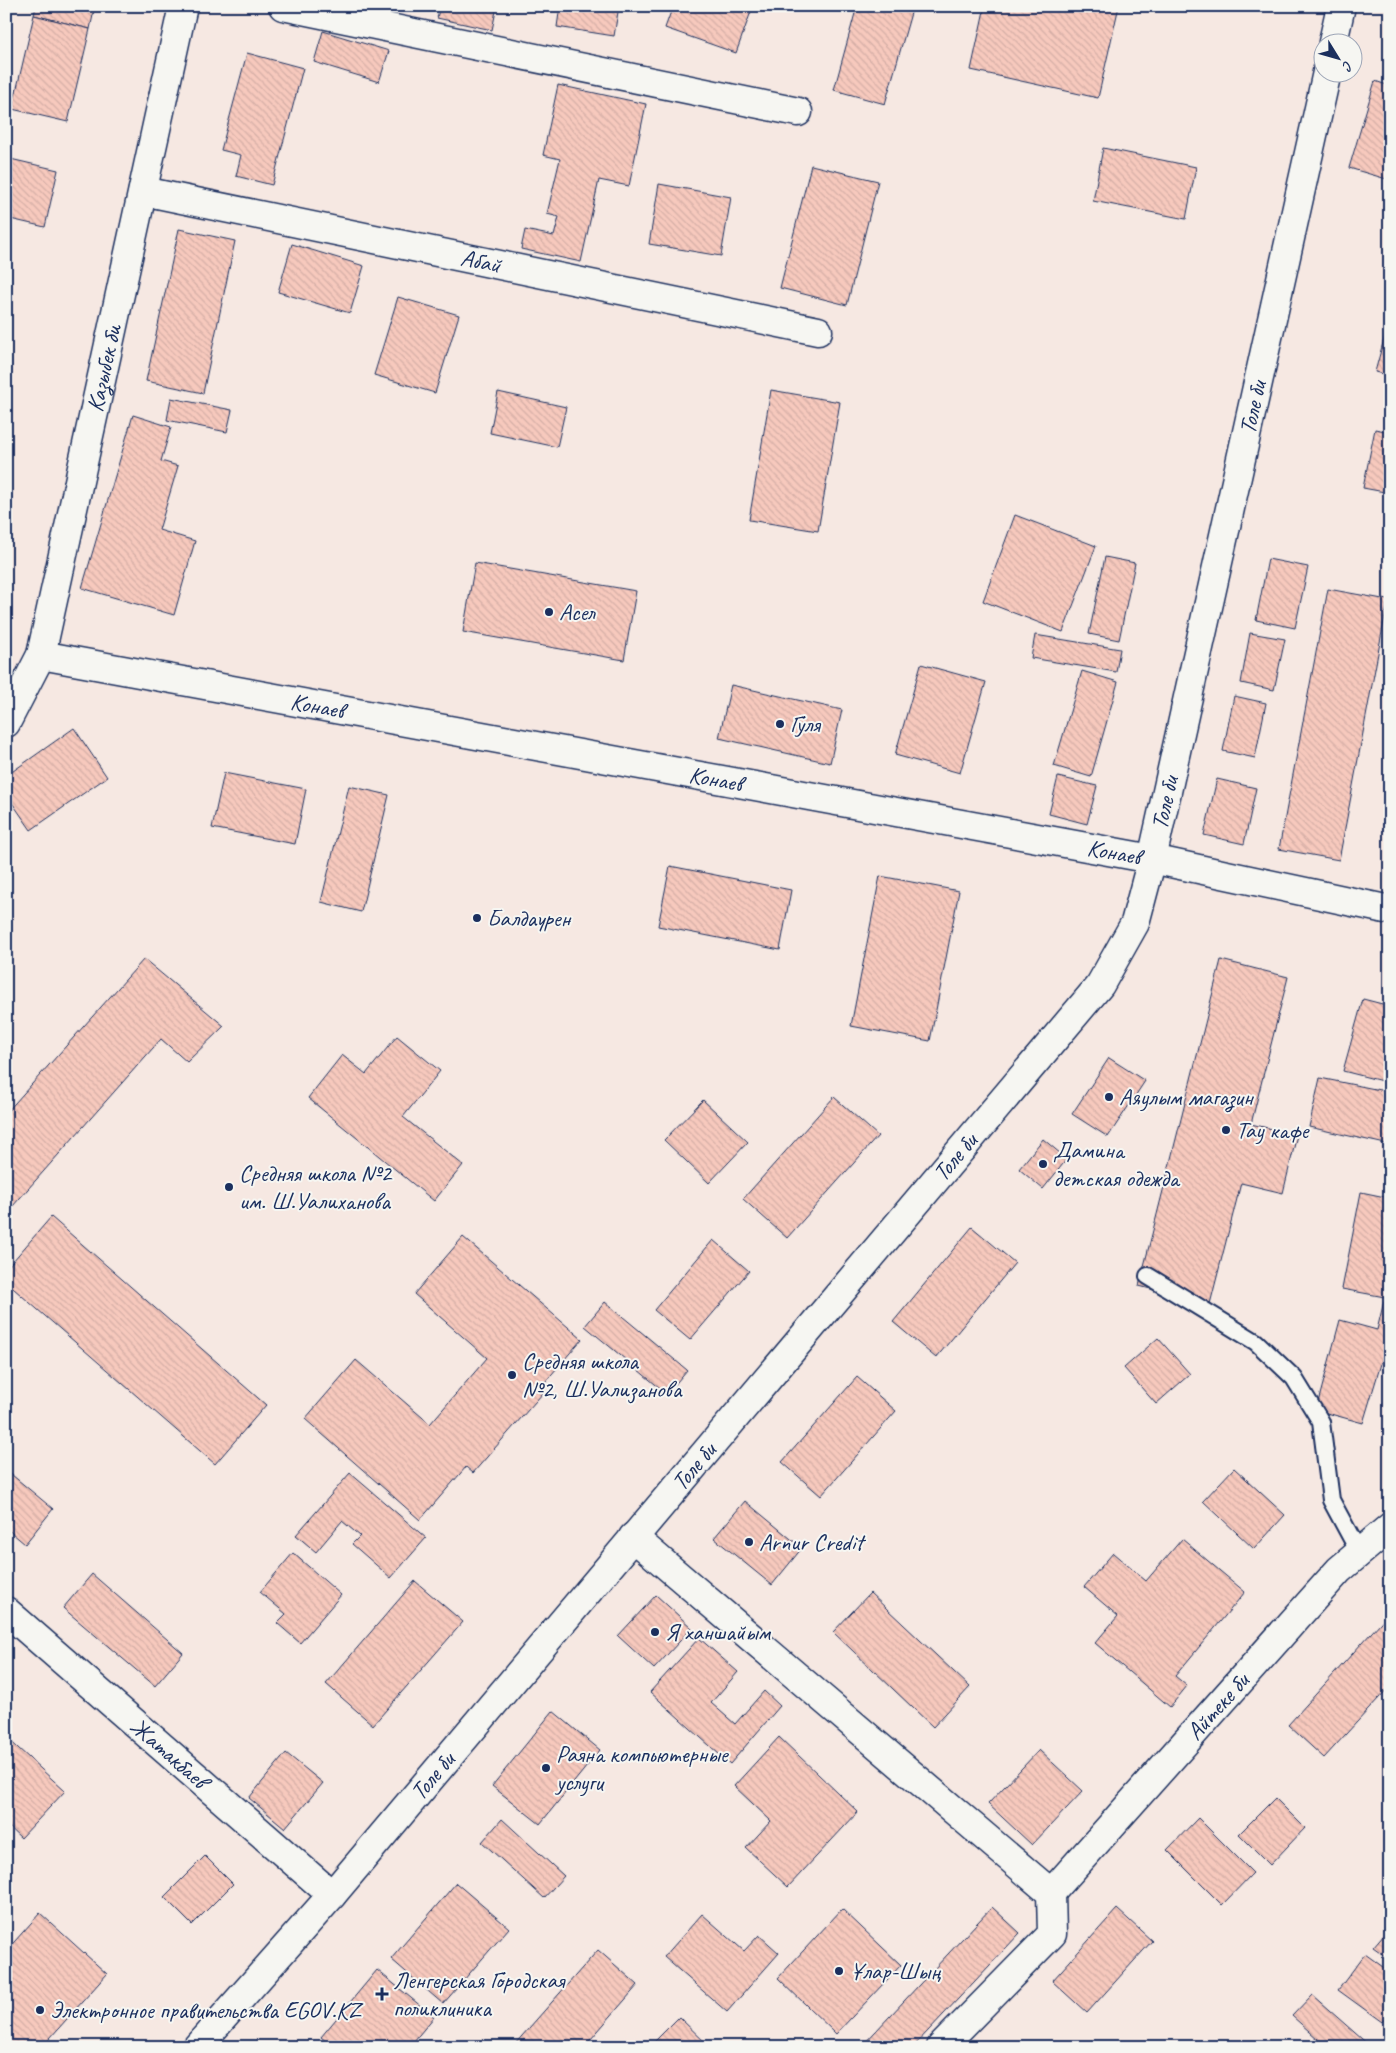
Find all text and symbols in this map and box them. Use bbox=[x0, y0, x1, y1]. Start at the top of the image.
north arrow bbox=[1314, 32, 1364, 82]
text: С bbox=[1338, 58, 1357, 75]
street label: Абай bbox=[458, 242, 505, 280]
street label: Казыбек би bbox=[80, 321, 128, 415]
street label: Толе би bbox=[1232, 376, 1273, 437]
place label: Асел bbox=[559, 597, 596, 627]
marker: Асел bbox=[543, 606, 555, 618]
street label: Конаев bbox=[288, 686, 350, 726]
place label: Гуля bbox=[790, 709, 821, 739]
marker: Гуля bbox=[774, 718, 786, 730]
street label: Конаев bbox=[687, 759, 749, 799]
street label: Толе би bbox=[1144, 771, 1185, 832]
street label: Конаев bbox=[1085, 832, 1147, 872]
place label: Балдаурен bbox=[487, 903, 573, 933]
marker: Балдаурен bbox=[471, 912, 483, 924]
place label: Аяулым магазин bbox=[1119, 1082, 1254, 1113]
marker: Аяулым магазин bbox=[1103, 1091, 1115, 1103]
place label: Тау кафе bbox=[1236, 1115, 1310, 1145]
marker: Тау кафе bbox=[1220, 1124, 1232, 1136]
street label: Толе би bbox=[926, 1125, 985, 1187]
place label: Дамина детская одежда bbox=[1053, 1135, 1181, 1193]
place label: Средняя школа №2 им. Ш.Уалиханова bbox=[239, 1158, 393, 1216]
marker: Дамина детская одежда bbox=[1037, 1158, 1049, 1170]
marker: Средняя школа №2 им. Ш.Уалиханова bbox=[223, 1181, 235, 1193]
place label: Средняя школа №2, Ш.Уализанова bbox=[522, 1346, 683, 1404]
marker: Средняя школа №2, Ш.Уализанова bbox=[506, 1369, 518, 1381]
street label: Толе би bbox=[665, 1434, 724, 1497]
place label: Arnur Credit bbox=[759, 1527, 866, 1557]
marker: Arnur Credit bbox=[743, 1536, 755, 1548]
place label: Я ханшайым bbox=[665, 1617, 772, 1647]
marker: Я ханшайым bbox=[649, 1626, 661, 1638]
street label: Айтеке би bbox=[1180, 1665, 1257, 1746]
street label: Жатакбаев bbox=[124, 1711, 218, 1798]
place label: Раяна компьютерные услуги bbox=[554, 1739, 730, 1797]
street label: Толе би bbox=[404, 1744, 463, 1806]
marker: Раяна компьютерные услуги bbox=[540, 1762, 552, 1774]
place label: Ұлар-Шың bbox=[849, 1956, 942, 1986]
place label: Ленгерская Городская поликлиника bbox=[393, 1965, 566, 2023]
marker: Ұлар-Шың bbox=[833, 1965, 845, 1977]
marker: Ленгерская Городская поликлиника bbox=[375, 1987, 389, 2001]
place label: Электронное правительства EGOV.KZ bbox=[50, 1995, 364, 2025]
marker: Электронное правительства EGOV.KZ bbox=[34, 2004, 46, 2016]

